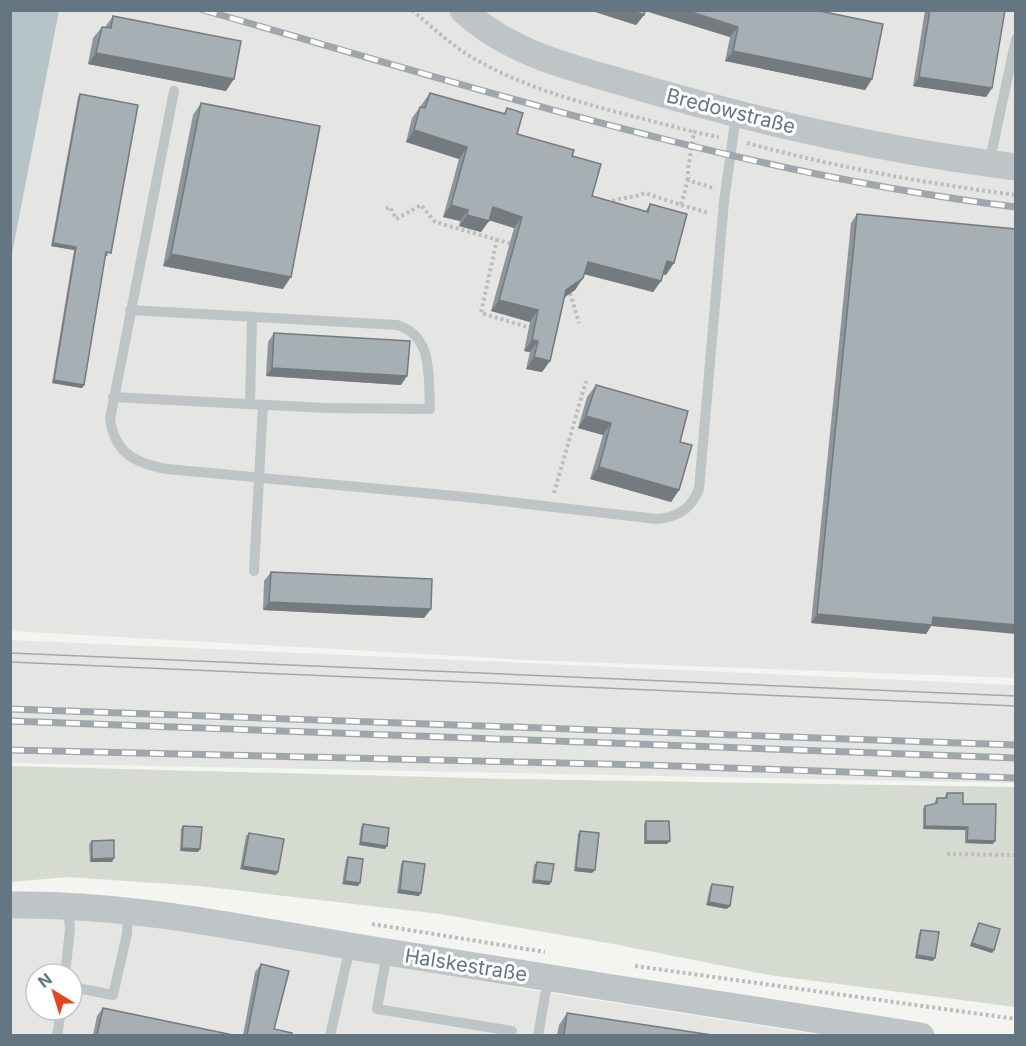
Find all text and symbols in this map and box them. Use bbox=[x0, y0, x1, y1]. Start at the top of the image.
street label: Bredowstraße bbox=[664, 83, 798, 139]
street label: Halskestraße bbox=[403, 943, 529, 987]
north arrow bbox=[24, 962, 84, 1022]
text: N bbox=[34, 969, 56, 992]

